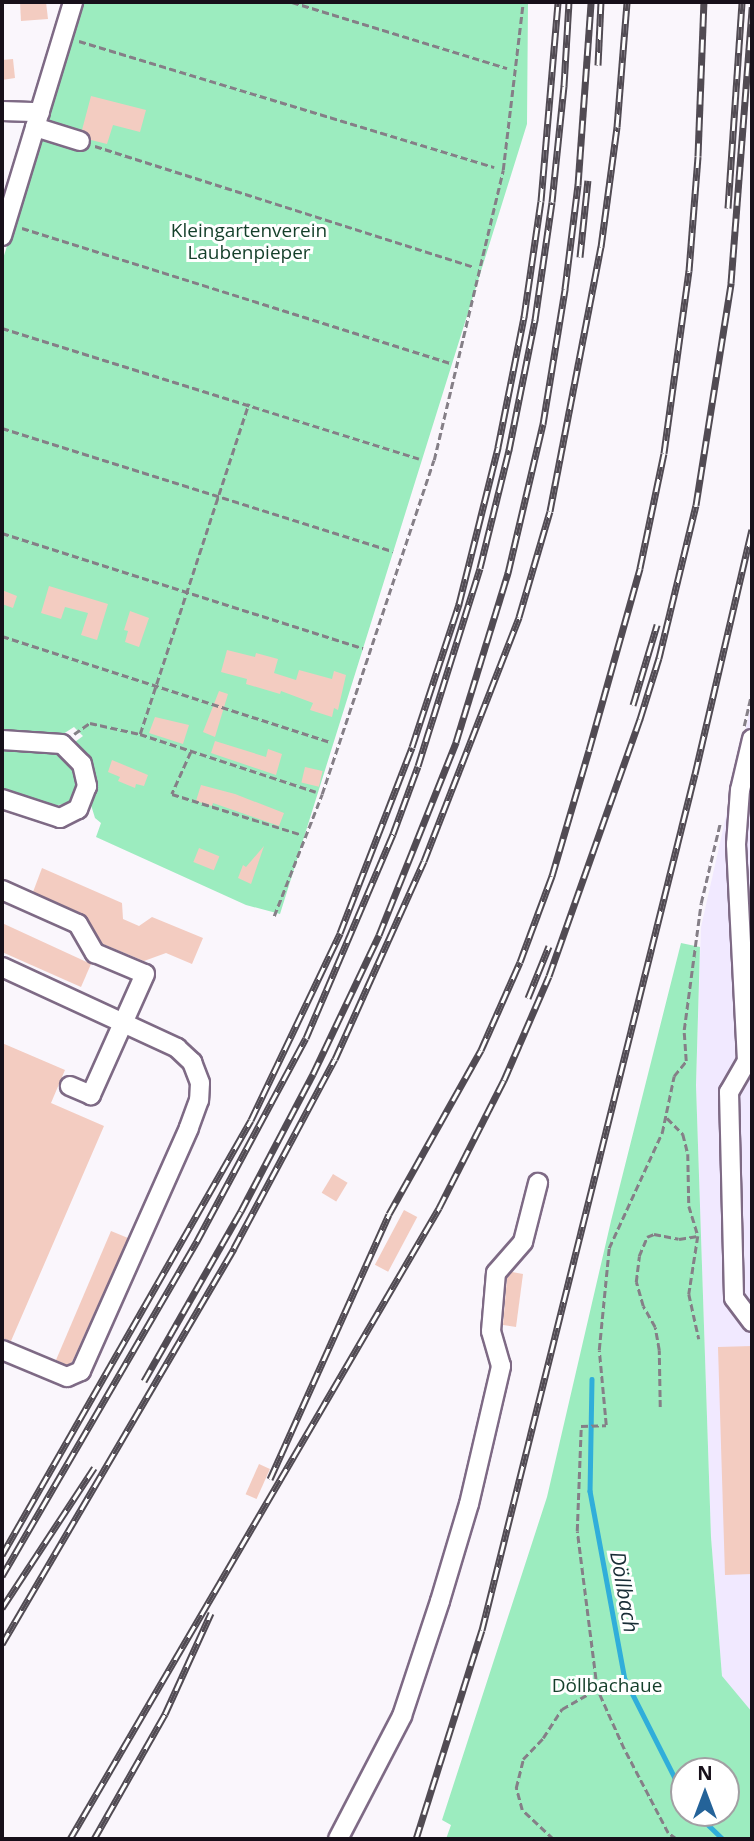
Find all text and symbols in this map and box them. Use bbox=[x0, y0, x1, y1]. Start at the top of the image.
park label: Kleingartenverein Laubenpieper bbox=[171, 220, 327, 264]
water label: Döllbach bbox=[605, 1549, 645, 1635]
park label: Döllbachaue bbox=[552, 1675, 662, 1697]
north arrow bbox=[670, 1757, 740, 1827]
text: N bbox=[697, 1760, 713, 1786]

